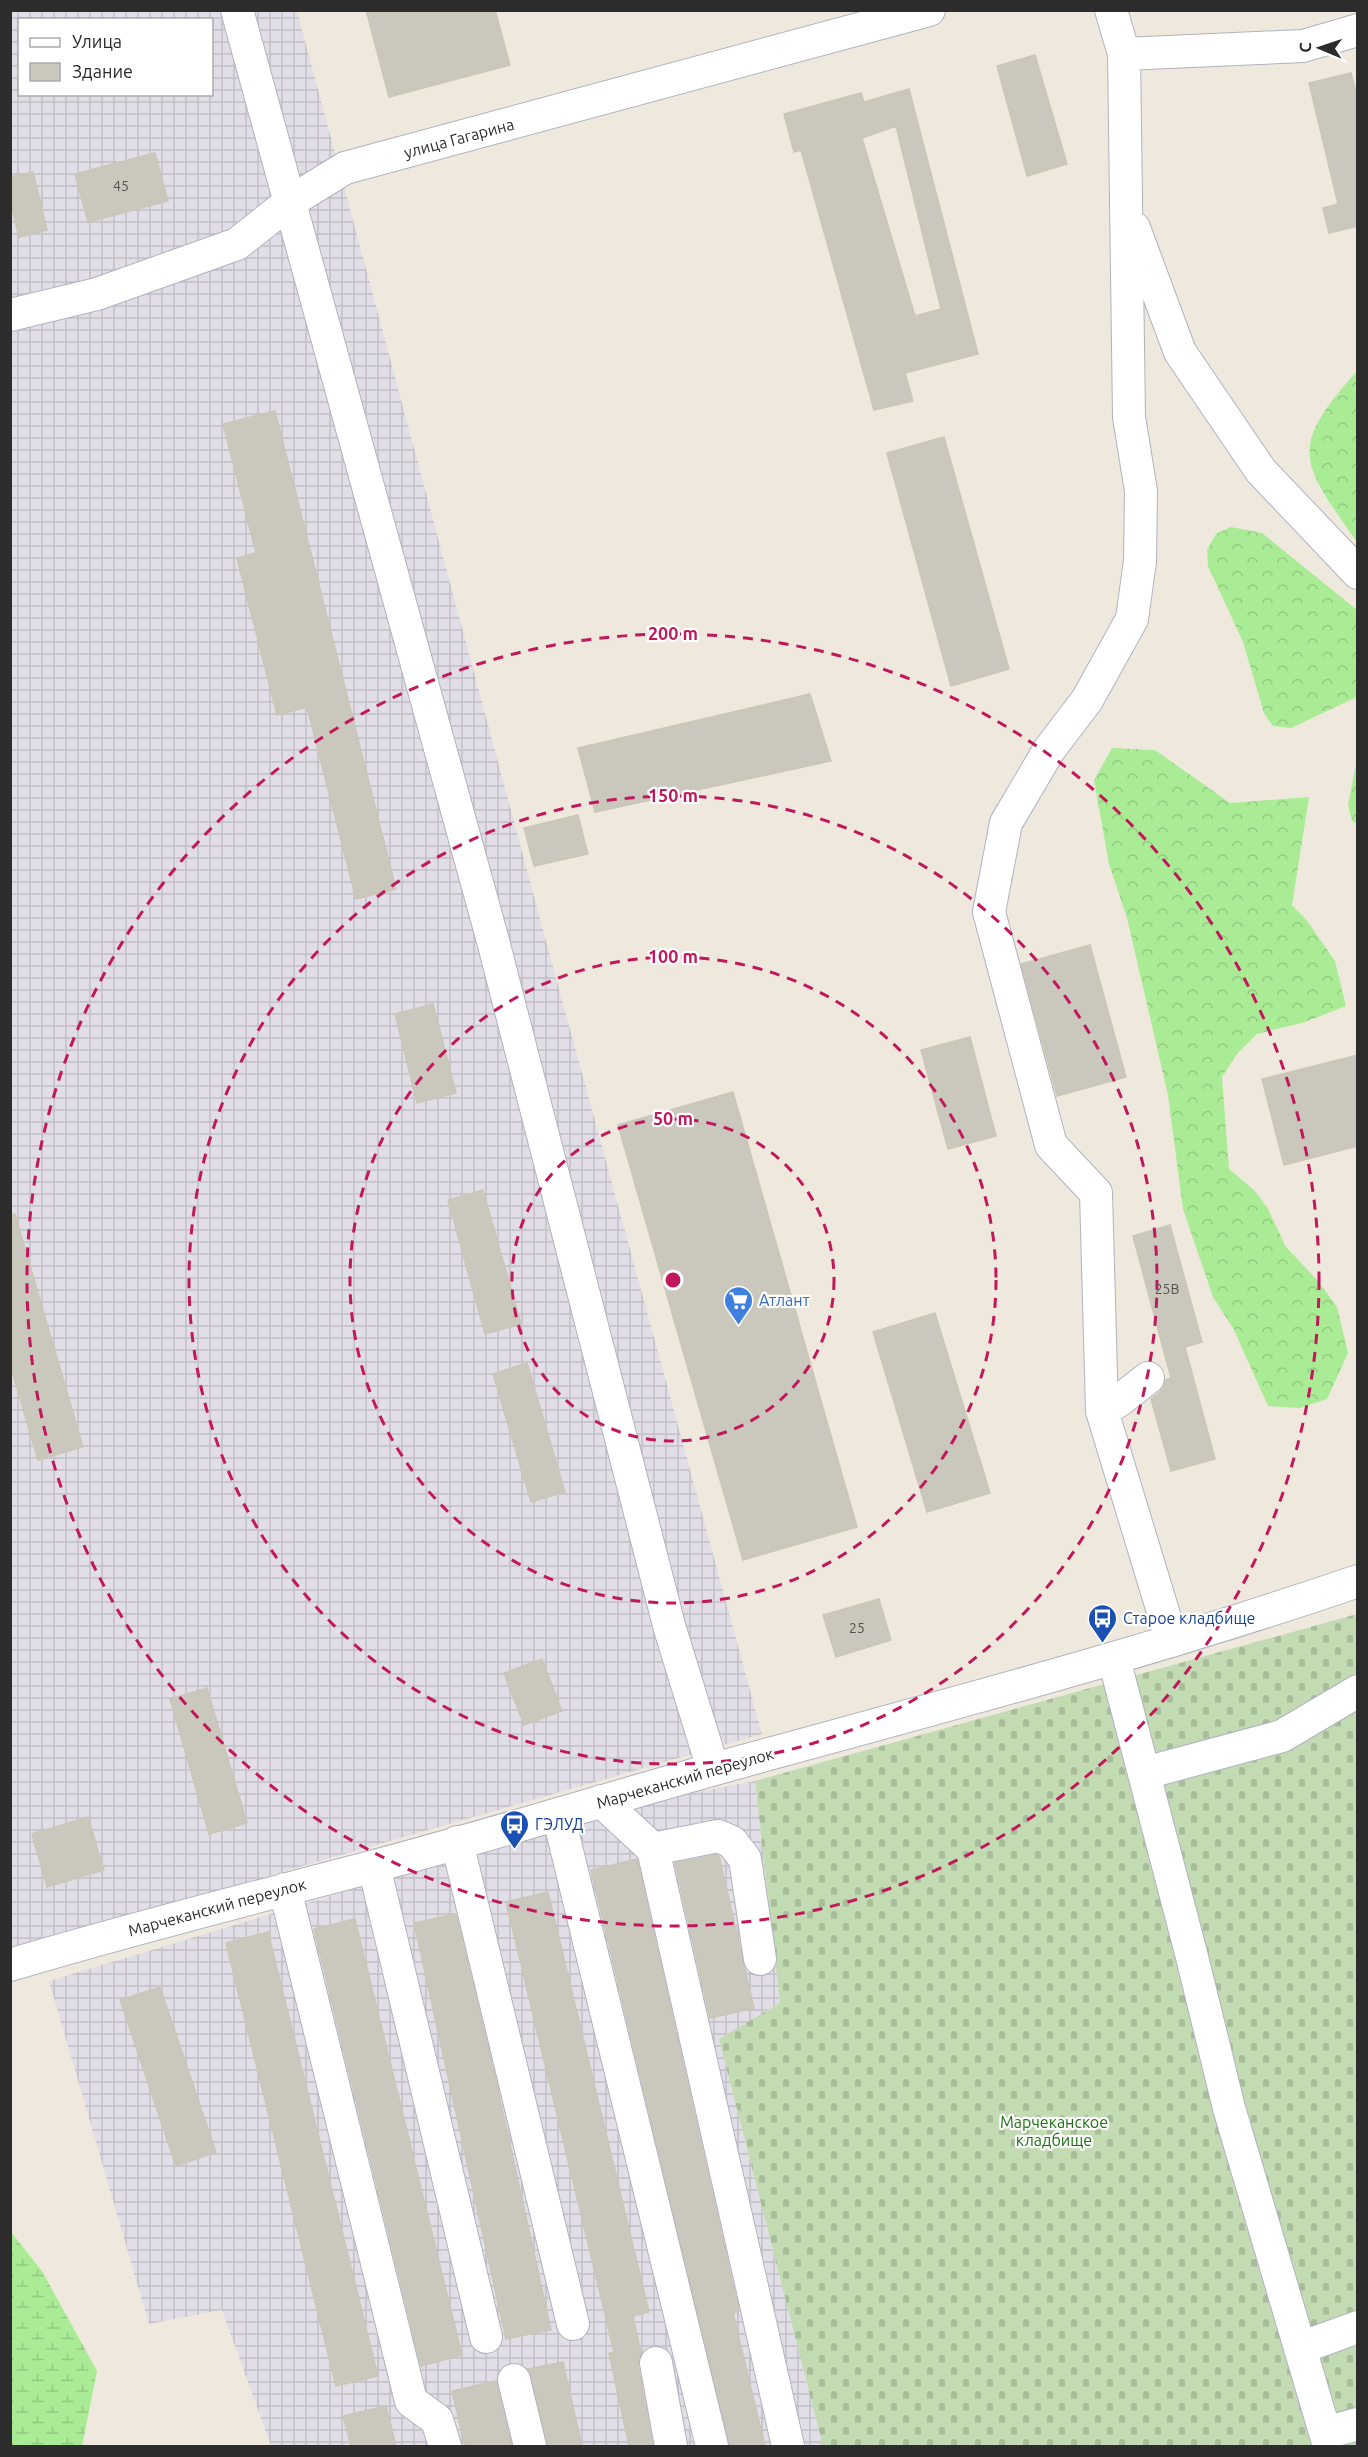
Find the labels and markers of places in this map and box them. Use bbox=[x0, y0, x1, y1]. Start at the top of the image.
centre of rings bbox=[663, 1270, 683, 1290]
supermarket icon: Атлант bbox=[722, 1284, 754, 1326]
place label: Атлант bbox=[759, 1291, 810, 1309]
bus stop icon: Старое кладбище bbox=[1086, 1602, 1118, 1644]
place label: Старое кладбище bbox=[1123, 1609, 1255, 1627]
bus stop icon: ГЭЛУД bbox=[498, 1808, 530, 1850]
place label: ГЭЛУД bbox=[535, 1815, 583, 1833]

